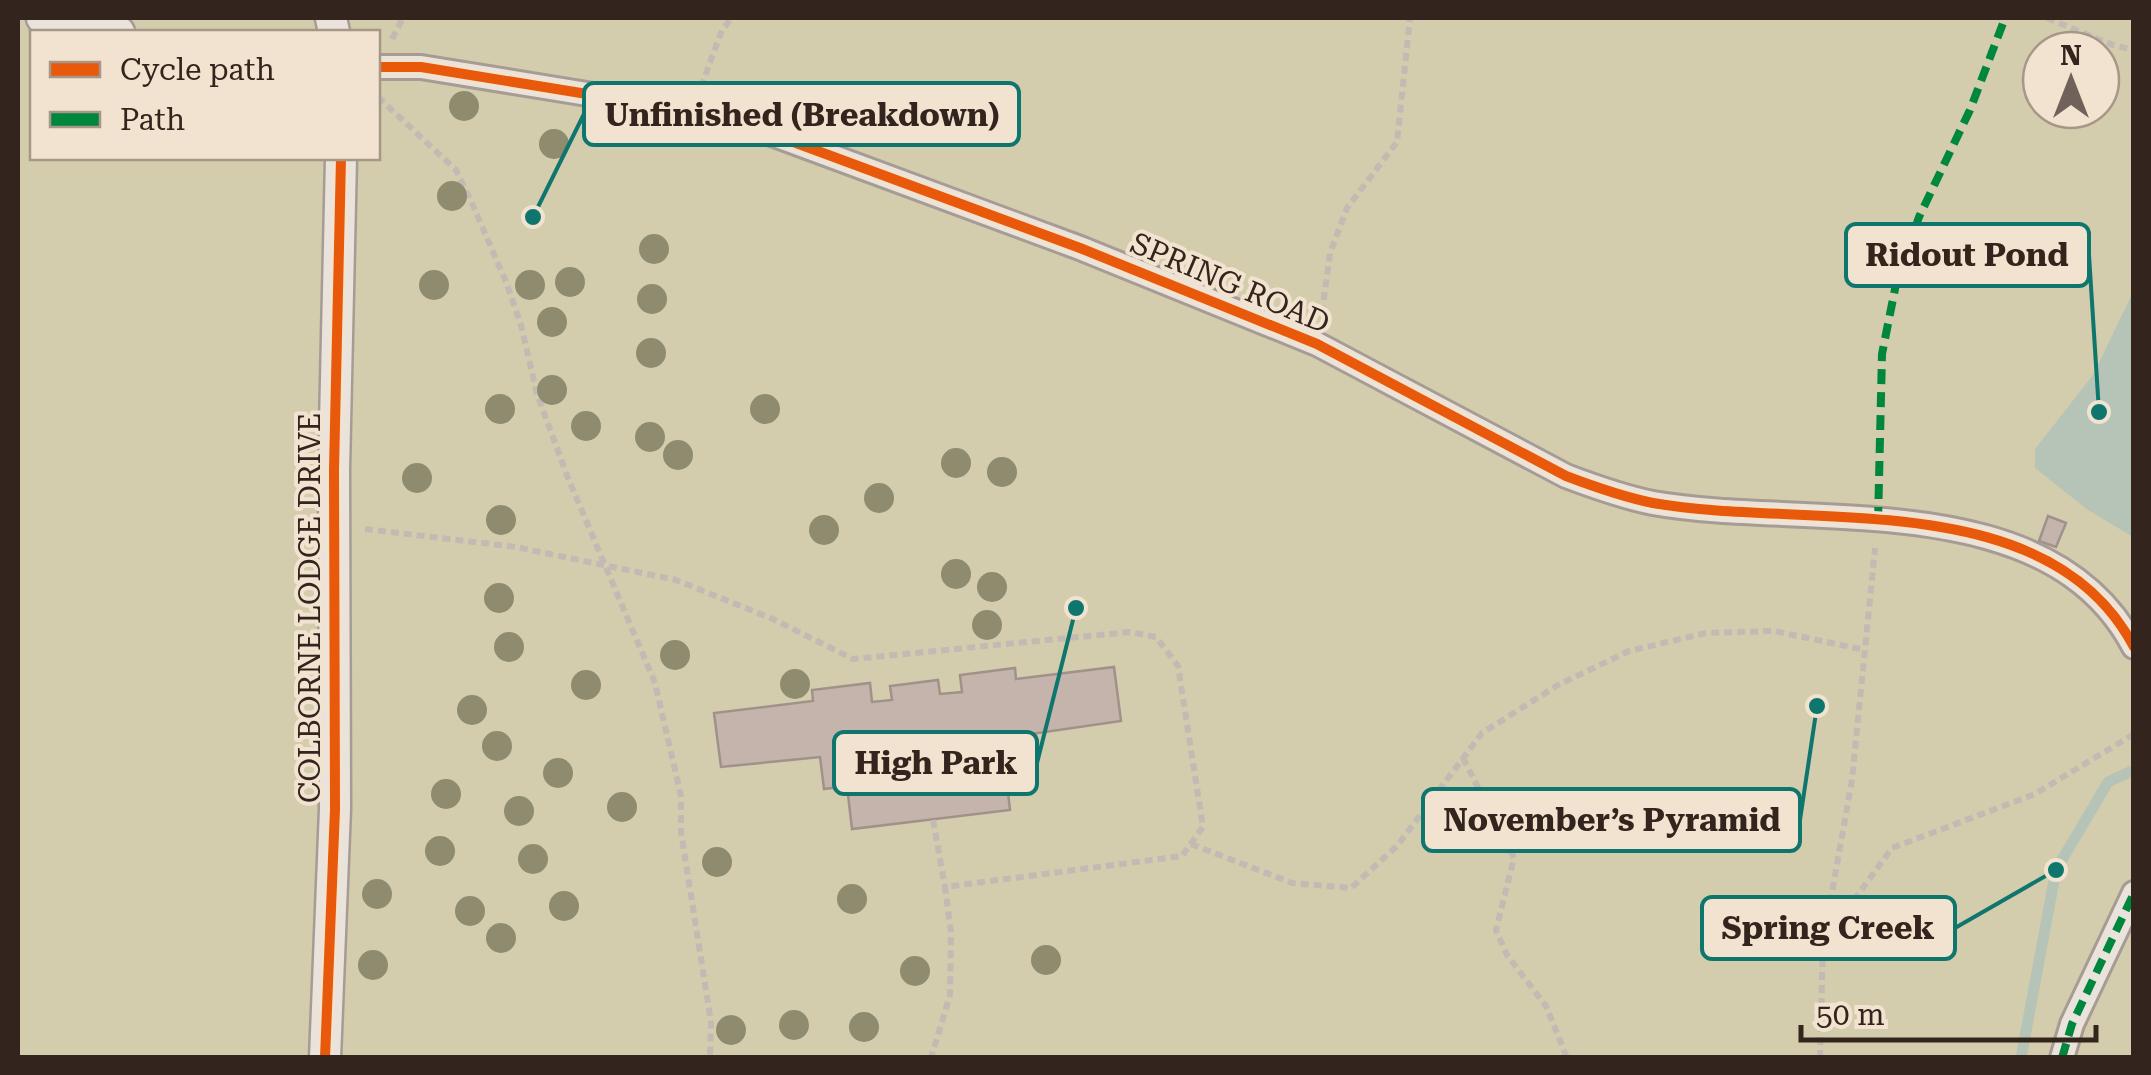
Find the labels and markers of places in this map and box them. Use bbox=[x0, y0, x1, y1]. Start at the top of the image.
callout: Unfinished (Breakdown) bbox=[584, 83, 1019, 145]
callout: Ridout Pond bbox=[1846, 224, 2089, 286]
callout: High Park bbox=[834, 732, 1037, 794]
callout: November’s Pyramid bbox=[1423, 789, 1800, 851]
callout: Spring Creek bbox=[1702, 897, 1955, 959]

